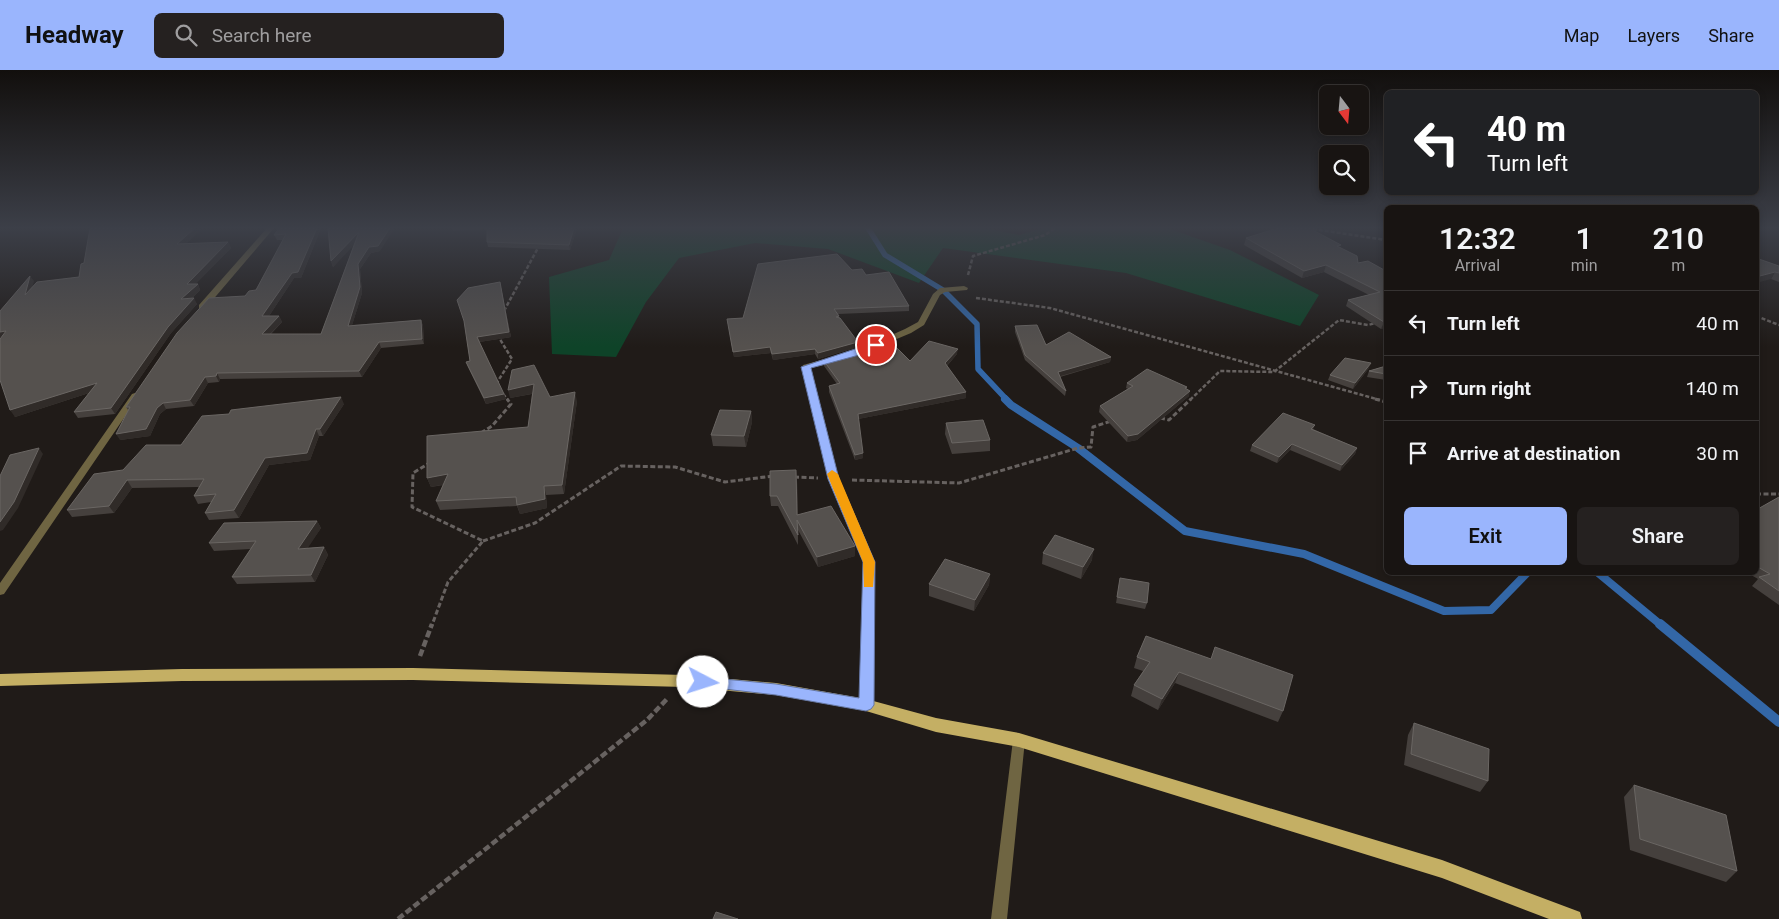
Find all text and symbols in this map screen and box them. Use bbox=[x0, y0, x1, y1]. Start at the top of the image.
search box bbox=[154, 13, 504, 58]
text: Headway bbox=[25, 21, 124, 49]
icon: search bbox=[172, 21, 200, 49]
text: Search here bbox=[212, 24, 312, 47]
text: Map bbox=[1564, 25, 1599, 46]
text: Layers bbox=[1627, 25, 1680, 46]
text: Share bbox=[1708, 25, 1754, 46]
north arrow bbox=[1319, 85, 1369, 135]
map controls bbox=[1319, 85, 1369, 195]
text: 40 m bbox=[1487, 109, 1566, 150]
icon: left bbox=[1404, 110, 1469, 175]
button: search bbox=[1319, 145, 1369, 195]
text: Turn left bbox=[1487, 151, 1568, 176]
text: 12:32 bbox=[1439, 221, 1516, 256]
text: 1 bbox=[1576, 221, 1593, 256]
text: 210 bbox=[1653, 221, 1704, 256]
text: Arrival bbox=[1455, 256, 1500, 275]
text: min bbox=[1571, 256, 1598, 275]
text: m bbox=[1671, 256, 1685, 275]
icon: left bbox=[1404, 309, 1432, 337]
text: Turn left bbox=[1447, 312, 1520, 335]
text: 40 m bbox=[1696, 312, 1739, 335]
pin bbox=[855, 324, 897, 366]
icon: arrive bbox=[862, 331, 890, 359]
icon: right bbox=[1404, 374, 1432, 402]
text: Turn right bbox=[1447, 377, 1531, 400]
text: 140 m bbox=[1686, 377, 1739, 400]
icon: arrive bbox=[1404, 439, 1432, 467]
text: Arrive at destination bbox=[1447, 442, 1620, 465]
text: 30 m bbox=[1696, 442, 1739, 465]
button: Exit bbox=[1404, 507, 1567, 565]
button: Share bbox=[1577, 507, 1739, 565]
position arrow bbox=[676, 655, 728, 707]

